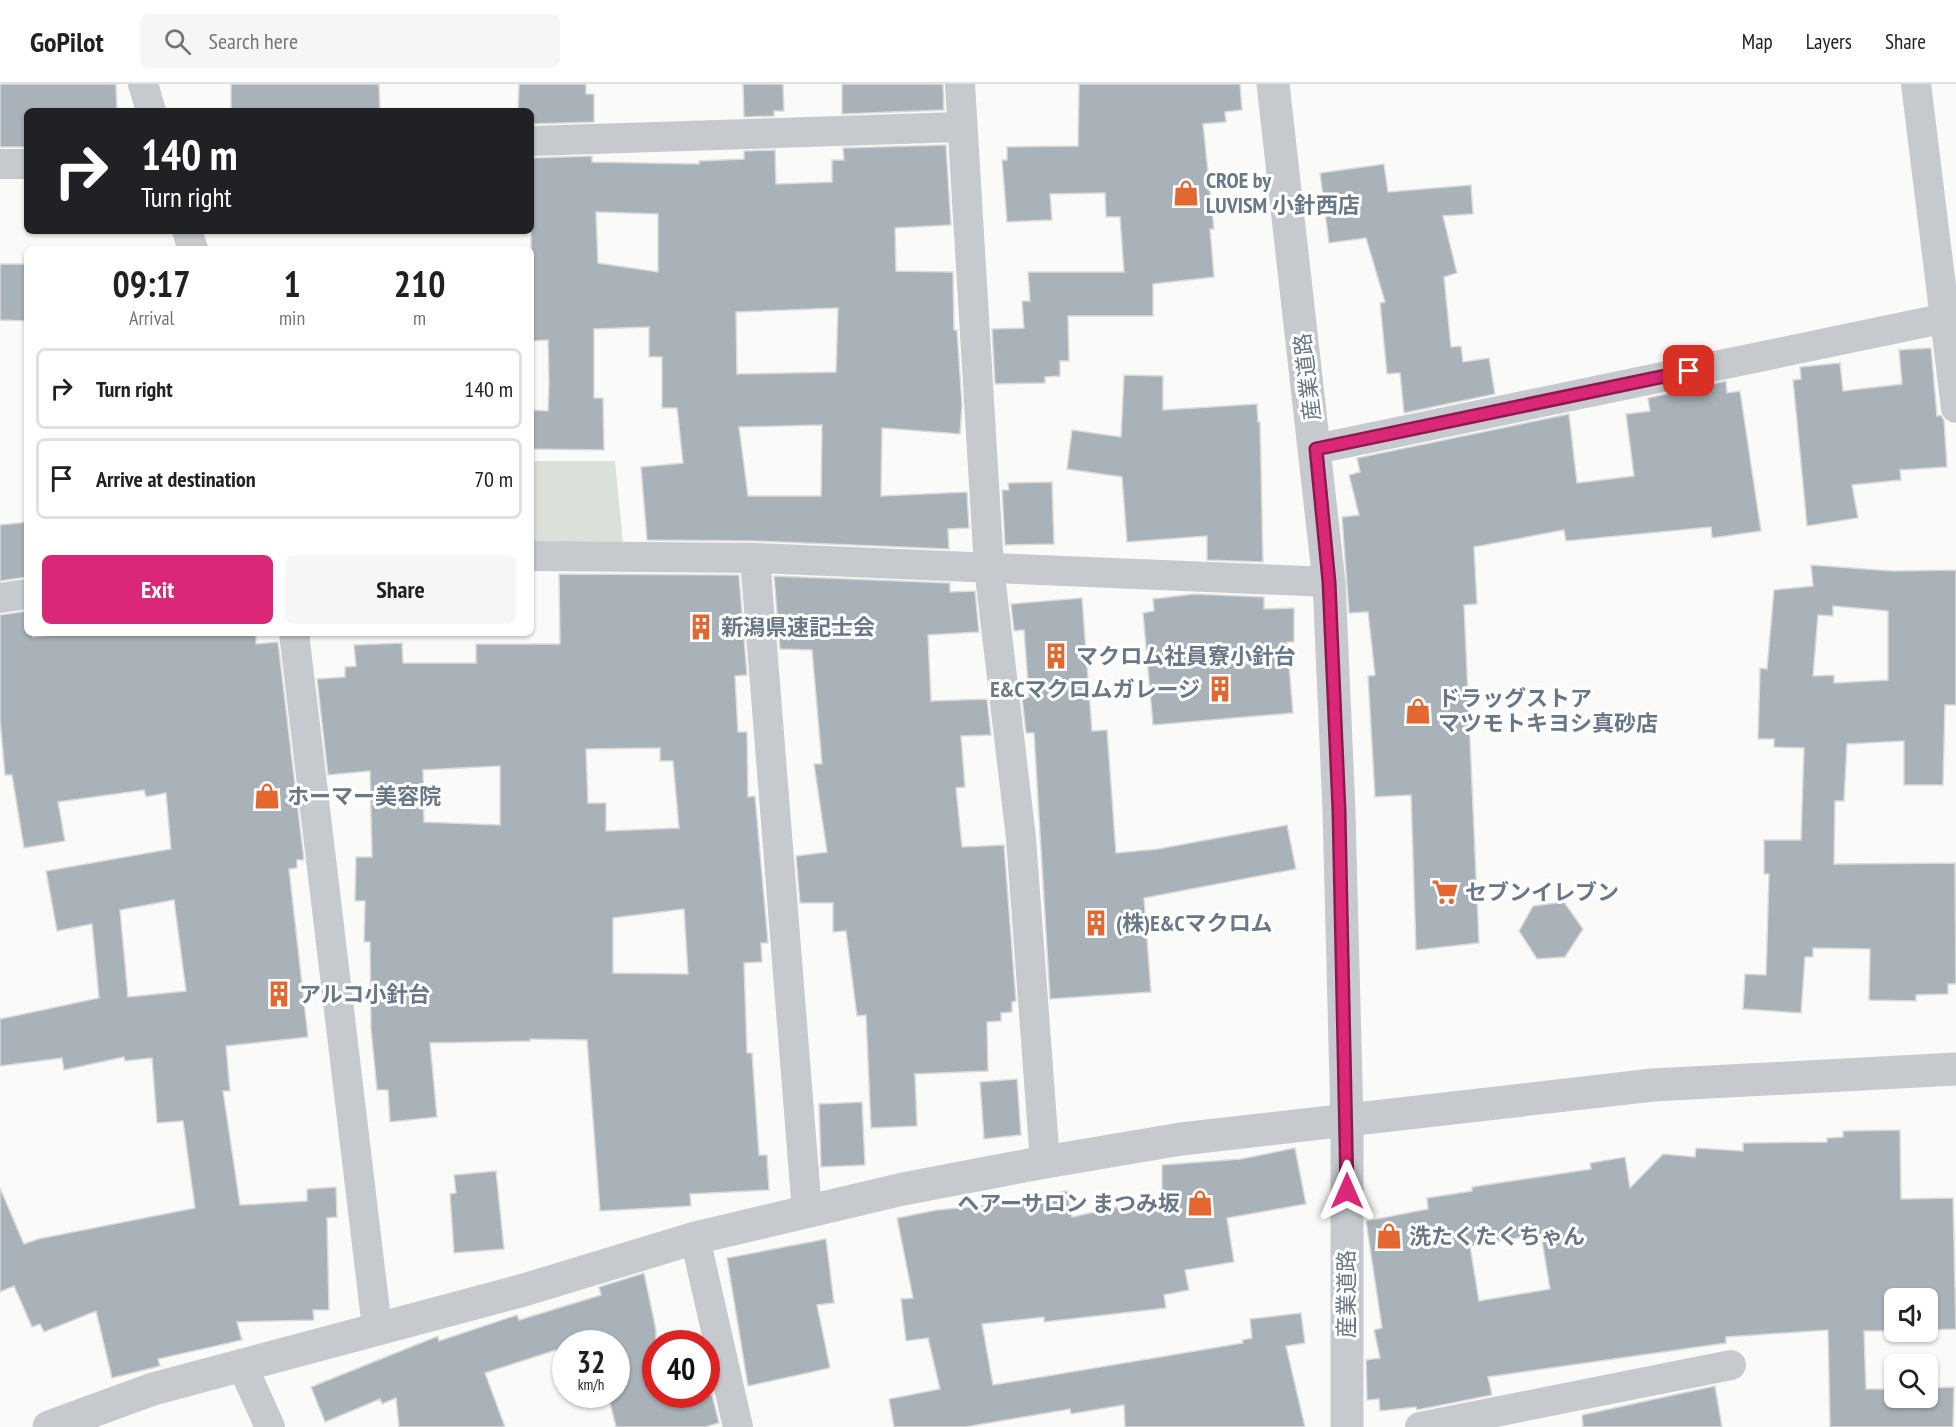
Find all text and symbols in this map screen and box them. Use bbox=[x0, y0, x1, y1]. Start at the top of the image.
search box bbox=[140, 14, 560, 68]
text: GoPilot bbox=[30, 23, 104, 60]
icon: search bbox=[161, 25, 194, 58]
text: Search here bbox=[209, 27, 298, 55]
text: Map bbox=[1742, 28, 1773, 55]
text: Layers bbox=[1806, 28, 1852, 55]
text: Share bbox=[1885, 28, 1926, 55]
text: 140 m bbox=[141, 127, 238, 182]
icon: right bbox=[42, 132, 120, 210]
place label: CROE by LUVISM 小針西店 bbox=[1206, 166, 1360, 219]
shop icon: CROE by LUVISM 小針西店 bbox=[1171, 178, 1201, 208]
text: Turn right bbox=[141, 180, 232, 214]
text: 09:17 bbox=[113, 260, 190, 307]
text: 1 bbox=[283, 260, 301, 307]
text: 210 bbox=[394, 260, 445, 307]
text: Arrival bbox=[129, 305, 174, 331]
text: min bbox=[279, 305, 305, 331]
text: m bbox=[413, 305, 426, 331]
street label: 産業道路 bbox=[1288, 332, 1326, 422]
pin bbox=[1663, 345, 1714, 396]
icon: arrive bbox=[1672, 354, 1705, 387]
icon: right bbox=[45, 372, 78, 405]
text: Turn right bbox=[96, 375, 173, 403]
text: 140 m bbox=[464, 375, 513, 403]
icon: arrive bbox=[45, 462, 78, 495]
text: Arrive at destination bbox=[96, 465, 256, 493]
text: 70 m bbox=[474, 465, 513, 493]
button: Exit bbox=[42, 555, 273, 624]
button: Share bbox=[285, 555, 516, 624]
building icon: 新潟県速記士会 bbox=[686, 612, 716, 642]
place label: 新潟県速記士会 bbox=[721, 613, 875, 641]
building icon: マクロム社員寮小針台 bbox=[1041, 641, 1071, 671]
place label: マクロム社員寮小針台 bbox=[1076, 642, 1296, 670]
building icon: E&Cマクロムガレージ bbox=[1205, 674, 1235, 704]
place label: E&Cマクロムガレージ bbox=[990, 675, 1200, 703]
place label: ドラッグストア マツモトキヨシ真砂店 bbox=[1438, 684, 1658, 737]
shop icon: ドラッグストア マツモトキヨシ真砂店 bbox=[1403, 696, 1433, 726]
shop icon: ホーマー美容院 bbox=[252, 781, 282, 811]
place label: ホーマー美容院 bbox=[287, 782, 441, 810]
supermarket icon: セブンイレブン bbox=[1430, 877, 1460, 907]
place label: セブンイレブン bbox=[1465, 878, 1619, 906]
building icon: (株)E&Cマクロム bbox=[1081, 908, 1111, 938]
place label: (株)E&Cマクロム bbox=[1116, 909, 1273, 937]
building icon: アルコ小針台 bbox=[264, 979, 294, 1009]
place label: アルコ小針台 bbox=[299, 980, 430, 1008]
position arrow bbox=[1315, 1159, 1379, 1223]
shop icon: ヘアーサロン まつみ坂 bbox=[1185, 1188, 1215, 1218]
place label: ヘアーサロン まつみ坂 bbox=[957, 1189, 1180, 1217]
shop icon: 洗たくたくちゃん bbox=[1374, 1221, 1404, 1251]
place label: 洗たくたくちゃん bbox=[1409, 1222, 1585, 1250]
street label: 産業道路 bbox=[1332, 1250, 1360, 1338]
map controls bbox=[1884, 1288, 1938, 1408]
button: sound bbox=[1884, 1288, 1938, 1342]
speed limit sign: 40 bbox=[642, 1330, 720, 1408]
text: 32 bbox=[577, 1342, 605, 1381]
button: search bbox=[1884, 1354, 1938, 1408]
text: km/h bbox=[578, 1375, 604, 1394]

